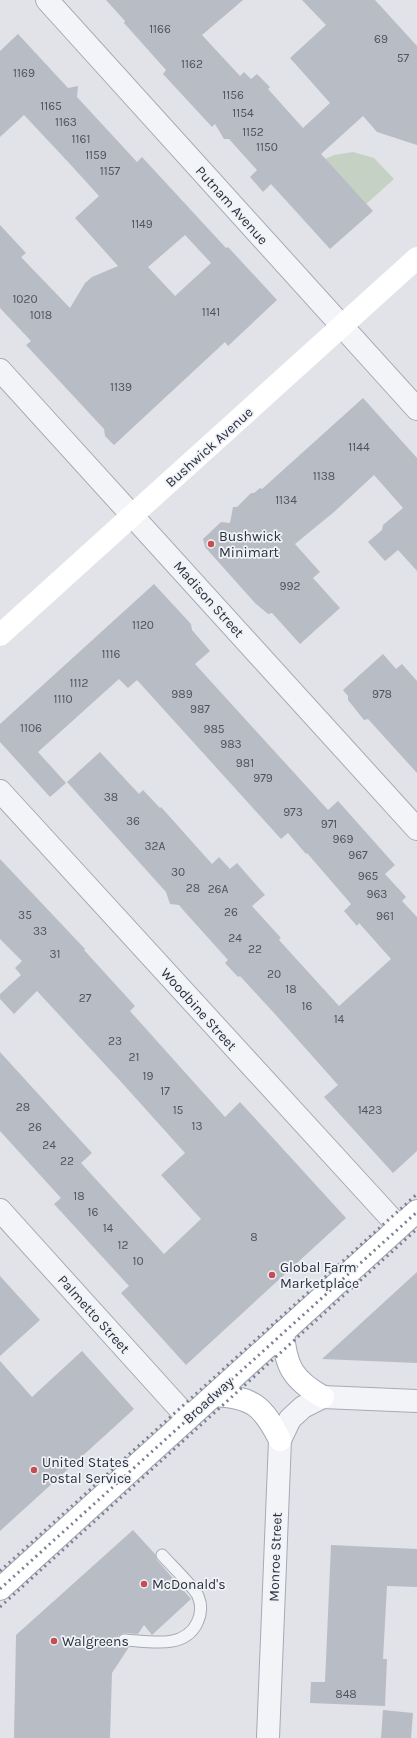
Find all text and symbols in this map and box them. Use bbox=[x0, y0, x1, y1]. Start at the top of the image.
house number: 1166 bbox=[149, 22, 171, 36]
house number: 69 bbox=[374, 32, 388, 46]
house number: 57 bbox=[397, 51, 410, 65]
house number: 1162 bbox=[181, 57, 203, 71]
house number: 1169 bbox=[13, 66, 35, 80]
house number: 1156 bbox=[222, 88, 244, 102]
house number: 1165 bbox=[40, 99, 62, 113]
house number: 1154 bbox=[232, 106, 254, 120]
house number: 1163 bbox=[55, 115, 77, 129]
house number: 1152 bbox=[242, 125, 264, 139]
house number: 1161 bbox=[72, 132, 90, 146]
house number: 1150 bbox=[256, 140, 278, 154]
house number: 1159 bbox=[85, 148, 107, 162]
street label: Putnam Avenue bbox=[192, 162, 271, 248]
house number: 1157 bbox=[100, 164, 121, 178]
house number: 1149 bbox=[131, 217, 153, 231]
house number: 1020 bbox=[12, 292, 38, 306]
house number: 1141 bbox=[202, 305, 220, 319]
house number: 1018 bbox=[30, 308, 52, 322]
house number: 1139 bbox=[110, 380, 132, 394]
street label: Bushwick Avenue bbox=[162, 404, 257, 491]
house number: 1144 bbox=[348, 440, 370, 454]
house number: 1138 bbox=[313, 469, 335, 483]
house number: 1134 bbox=[275, 493, 297, 507]
place label: Bushwick Minimart bbox=[219, 528, 282, 561]
marker: Bushwick Minimart bbox=[206, 539, 216, 549]
street label: Madison Street bbox=[170, 558, 247, 641]
house number: 992 bbox=[280, 579, 300, 593]
house number: 1120 bbox=[132, 618, 154, 632]
house number: 1116 bbox=[102, 647, 121, 661]
house number: 1112 bbox=[70, 676, 88, 690]
house number: 989 bbox=[171, 687, 193, 701]
house number: 978 bbox=[372, 687, 392, 701]
house number: 1110 bbox=[53, 692, 73, 706]
house number: 987 bbox=[190, 702, 210, 716]
house number: 1106 bbox=[20, 721, 42, 735]
house number: 985 bbox=[203, 722, 225, 736]
house number: 983 bbox=[220, 737, 242, 751]
house number: 981 bbox=[236, 756, 254, 770]
house number: 979 bbox=[253, 771, 273, 785]
house number: 38 bbox=[104, 790, 118, 804]
house number: 973 bbox=[283, 805, 303, 819]
house number: 36 bbox=[126, 814, 140, 828]
house number: 971 bbox=[321, 817, 337, 831]
house number: 969 bbox=[333, 832, 353, 846]
house number: 32A bbox=[145, 839, 166, 853]
house number: 967 bbox=[348, 848, 368, 862]
house number: 30 bbox=[171, 865, 185, 879]
house number: 965 bbox=[358, 869, 379, 883]
house number: 28 bbox=[186, 881, 200, 895]
house number: 26A bbox=[208, 882, 228, 896]
house number: 963 bbox=[367, 887, 387, 901]
house number: 26 bbox=[224, 905, 238, 919]
house number: 35 bbox=[18, 908, 32, 922]
house number: 961 bbox=[376, 909, 394, 923]
house number: 33 bbox=[33, 924, 47, 938]
house number: 24 bbox=[228, 931, 242, 945]
house number: 22 bbox=[248, 942, 262, 956]
house number: 31 bbox=[49, 947, 61, 961]
street label: Woodbine Street bbox=[157, 964, 240, 1054]
house number: 20 bbox=[267, 967, 281, 981]
house number: 18 bbox=[285, 982, 297, 996]
house number: 27 bbox=[79, 991, 92, 1005]
house number: 16 bbox=[302, 999, 313, 1013]
house number: 14 bbox=[334, 1012, 345, 1026]
house number: 23 bbox=[108, 1034, 122, 1048]
house number: 21 bbox=[129, 1050, 139, 1064]
house number: 19 bbox=[143, 1069, 153, 1083]
house number: 17 bbox=[160, 1084, 170, 1098]
house number: 28 bbox=[16, 1100, 30, 1114]
house number: 15 bbox=[173, 1103, 184, 1117]
house number: 1423 bbox=[358, 1103, 382, 1117]
house number: 13 bbox=[191, 1119, 203, 1133]
house number: 26 bbox=[28, 1120, 42, 1134]
house number: 24 bbox=[42, 1138, 56, 1152]
house number: 22 bbox=[60, 1154, 74, 1168]
house number: 18 bbox=[73, 1189, 85, 1203]
house number: 16 bbox=[88, 1205, 99, 1219]
house number: 14 bbox=[103, 1221, 114, 1235]
house number: 8 bbox=[250, 1230, 258, 1244]
house number: 12 bbox=[118, 1238, 129, 1252]
house number: 10 bbox=[132, 1254, 144, 1268]
place label: Global Farm Marketplace bbox=[280, 1259, 359, 1292]
marker: Global Farm Marketplace bbox=[267, 1270, 277, 1280]
street label: Palmetto Street bbox=[54, 1272, 133, 1357]
street label: Broadway bbox=[180, 1373, 237, 1427]
place label: United States Postal Service bbox=[42, 1454, 131, 1487]
marker: United States Postal Service bbox=[29, 1465, 39, 1475]
street label: Monroe Street bbox=[265, 1512, 286, 1602]
place label: McDonald's bbox=[152, 1576, 226, 1593]
marker: McDonald's bbox=[139, 1579, 149, 1589]
place label: Walgreens bbox=[62, 1633, 129, 1650]
marker: Walgreens bbox=[49, 1636, 59, 1646]
house number: 848 bbox=[335, 1687, 357, 1701]

